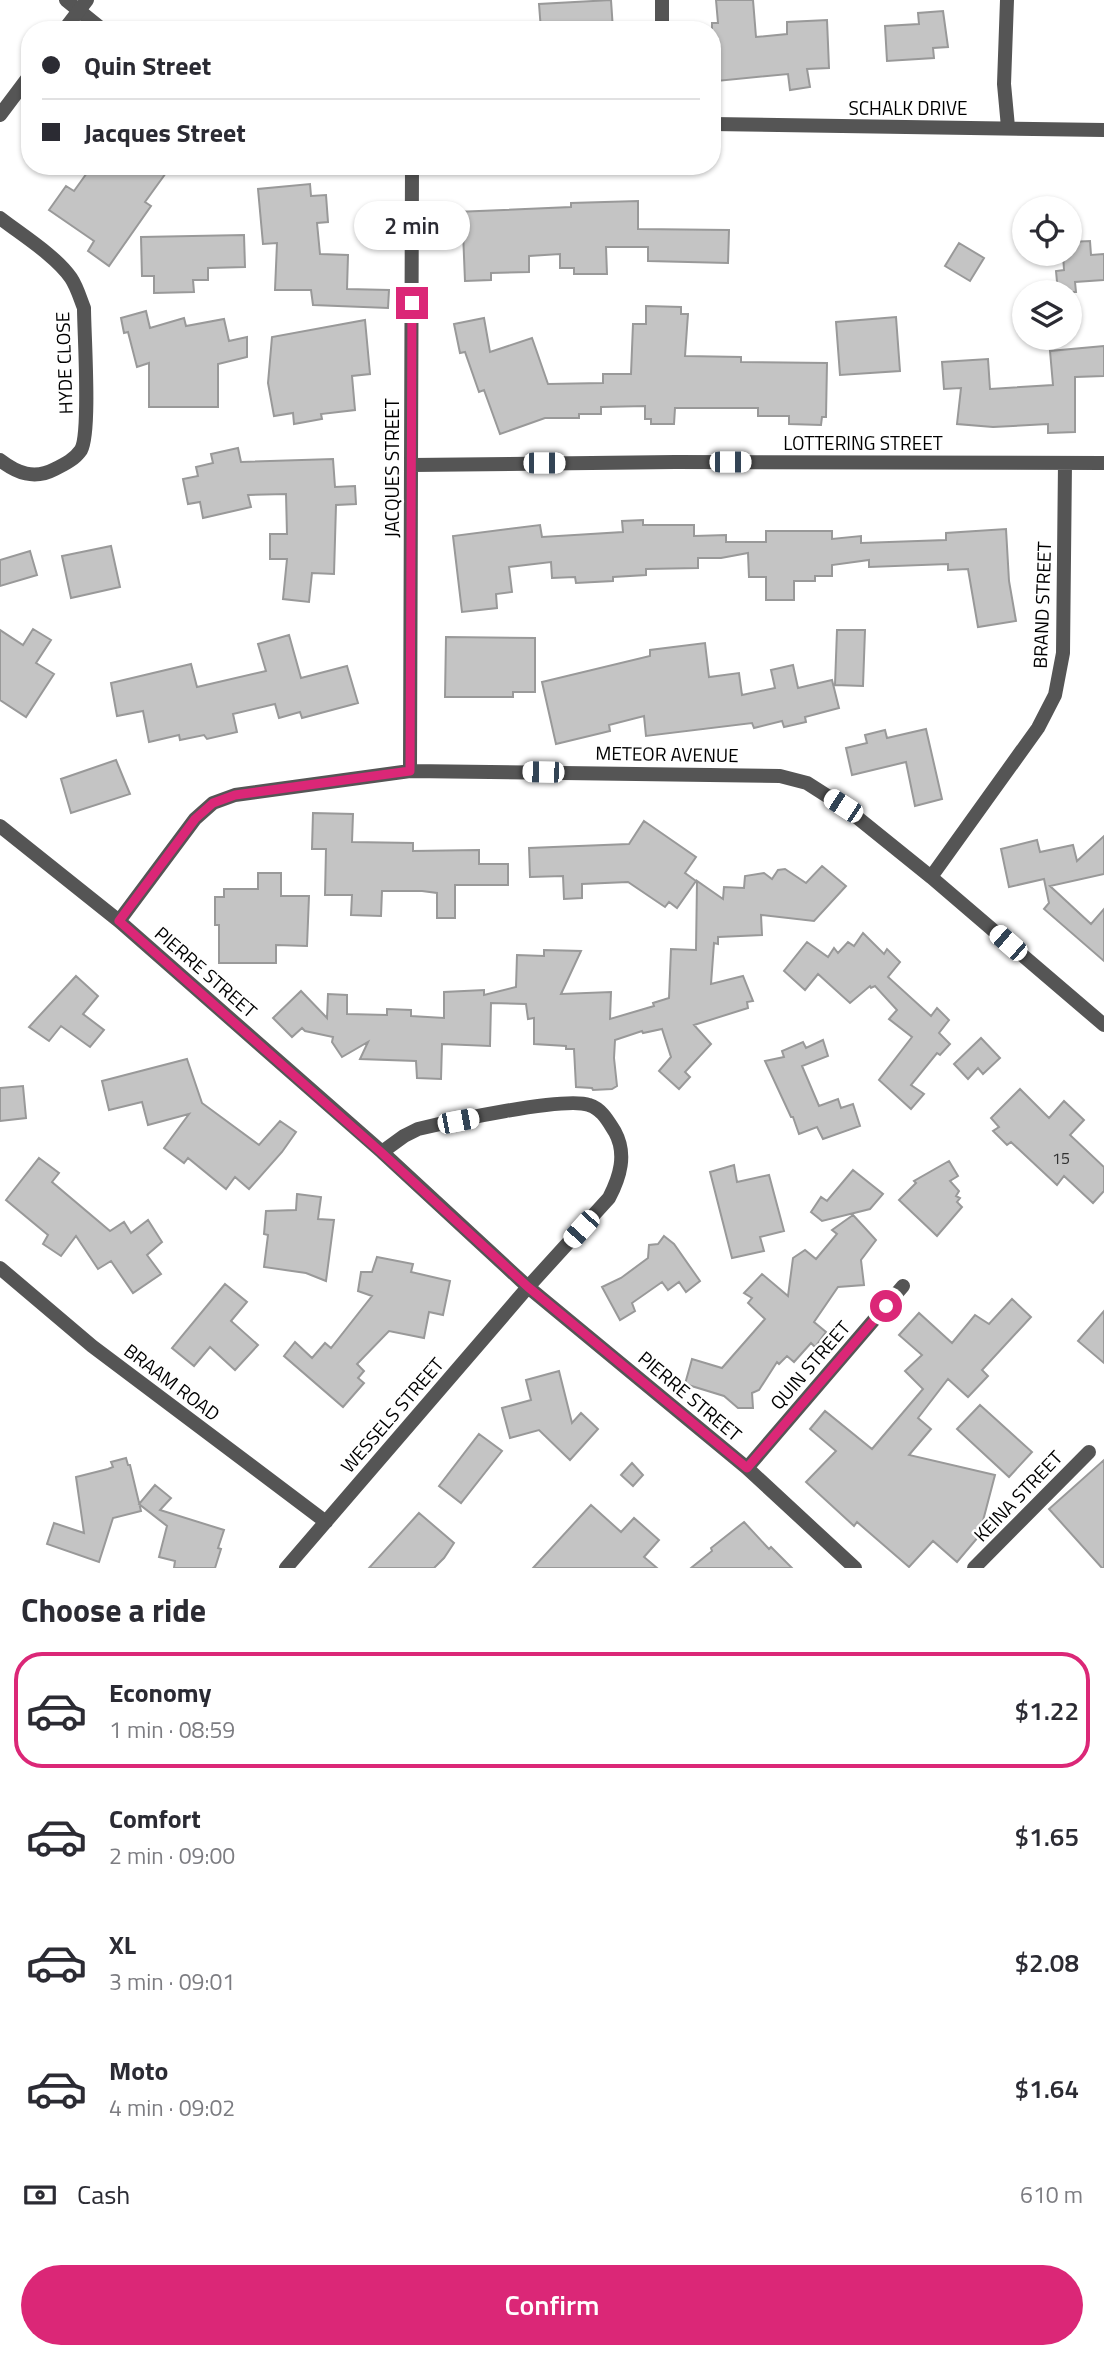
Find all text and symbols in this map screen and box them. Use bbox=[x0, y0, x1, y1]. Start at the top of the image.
text: Quin Street bbox=[84, 46, 211, 85]
street label: SCHALK DRIVE bbox=[848, 93, 968, 122]
text: Jacques Street bbox=[84, 113, 246, 152]
map controls bbox=[1012, 196, 1082, 350]
button: locate bbox=[1012, 196, 1082, 266]
callout: 2 min bbox=[354, 202, 470, 250]
text: 2 min bbox=[384, 208, 440, 243]
button: layers bbox=[1012, 280, 1082, 350]
route end bbox=[396, 287, 428, 319]
street label: HYDE CLOSE bbox=[47, 311, 80, 415]
street label: JACQUES STREET bbox=[377, 398, 406, 538]
street label: LOTTERING STREET bbox=[783, 428, 943, 457]
car bbox=[710, 452, 752, 473]
car bbox=[524, 453, 566, 474]
street label: BRAND STREET bbox=[1025, 541, 1058, 669]
street label: METEOR AVENUE bbox=[595, 738, 739, 769]
car bbox=[522, 761, 565, 783]
car bbox=[820, 786, 867, 826]
street label: PIERRE STREET bbox=[149, 919, 264, 1024]
car bbox=[986, 921, 1031, 965]
car bbox=[436, 1107, 481, 1135]
house number: 15 bbox=[1052, 1146, 1070, 1170]
car bbox=[560, 1206, 603, 1252]
route start bbox=[870, 1290, 902, 1322]
street label: QUIN STREET bbox=[763, 1314, 856, 1415]
street label: BRAAM ROAD bbox=[118, 1336, 226, 1427]
street label: PIERRE STREET bbox=[632, 1344, 749, 1448]
street label: WESSELS STREET bbox=[333, 1350, 450, 1479]
street label: KEINA STREET bbox=[966, 1443, 1069, 1548]
text: Choose a ride bbox=[21, 1586, 206, 1634]
text: Economy bbox=[109, 1673, 211, 1712]
icon: car bbox=[25, 1679, 88, 1742]
text: $1.22 bbox=[1015, 1691, 1079, 1730]
text: 1 min · 08:59 bbox=[109, 1712, 235, 1747]
text: Comfort bbox=[109, 1799, 201, 1838]
icon: car bbox=[25, 1805, 88, 1868]
text: $1.65 bbox=[1015, 1817, 1079, 1856]
text: 2 min · 09:00 bbox=[109, 1838, 235, 1873]
text: XL bbox=[109, 1925, 136, 1964]
icon: car bbox=[25, 1931, 88, 1994]
text: $2.08 bbox=[1015, 1943, 1079, 1982]
text: 3 min · 09:01 bbox=[109, 1964, 235, 1999]
text: Moto bbox=[109, 2051, 168, 2090]
icon: car bbox=[25, 2057, 88, 2120]
text: $1.64 bbox=[1015, 2069, 1079, 2108]
text: 4 min · 09:02 bbox=[109, 2090, 235, 2125]
text: Cash bbox=[77, 2175, 130, 2214]
icon: cash bbox=[21, 2176, 59, 2214]
text: 610 m bbox=[1020, 2177, 1083, 2212]
button: Confirm bbox=[21, 2265, 1083, 2345]

